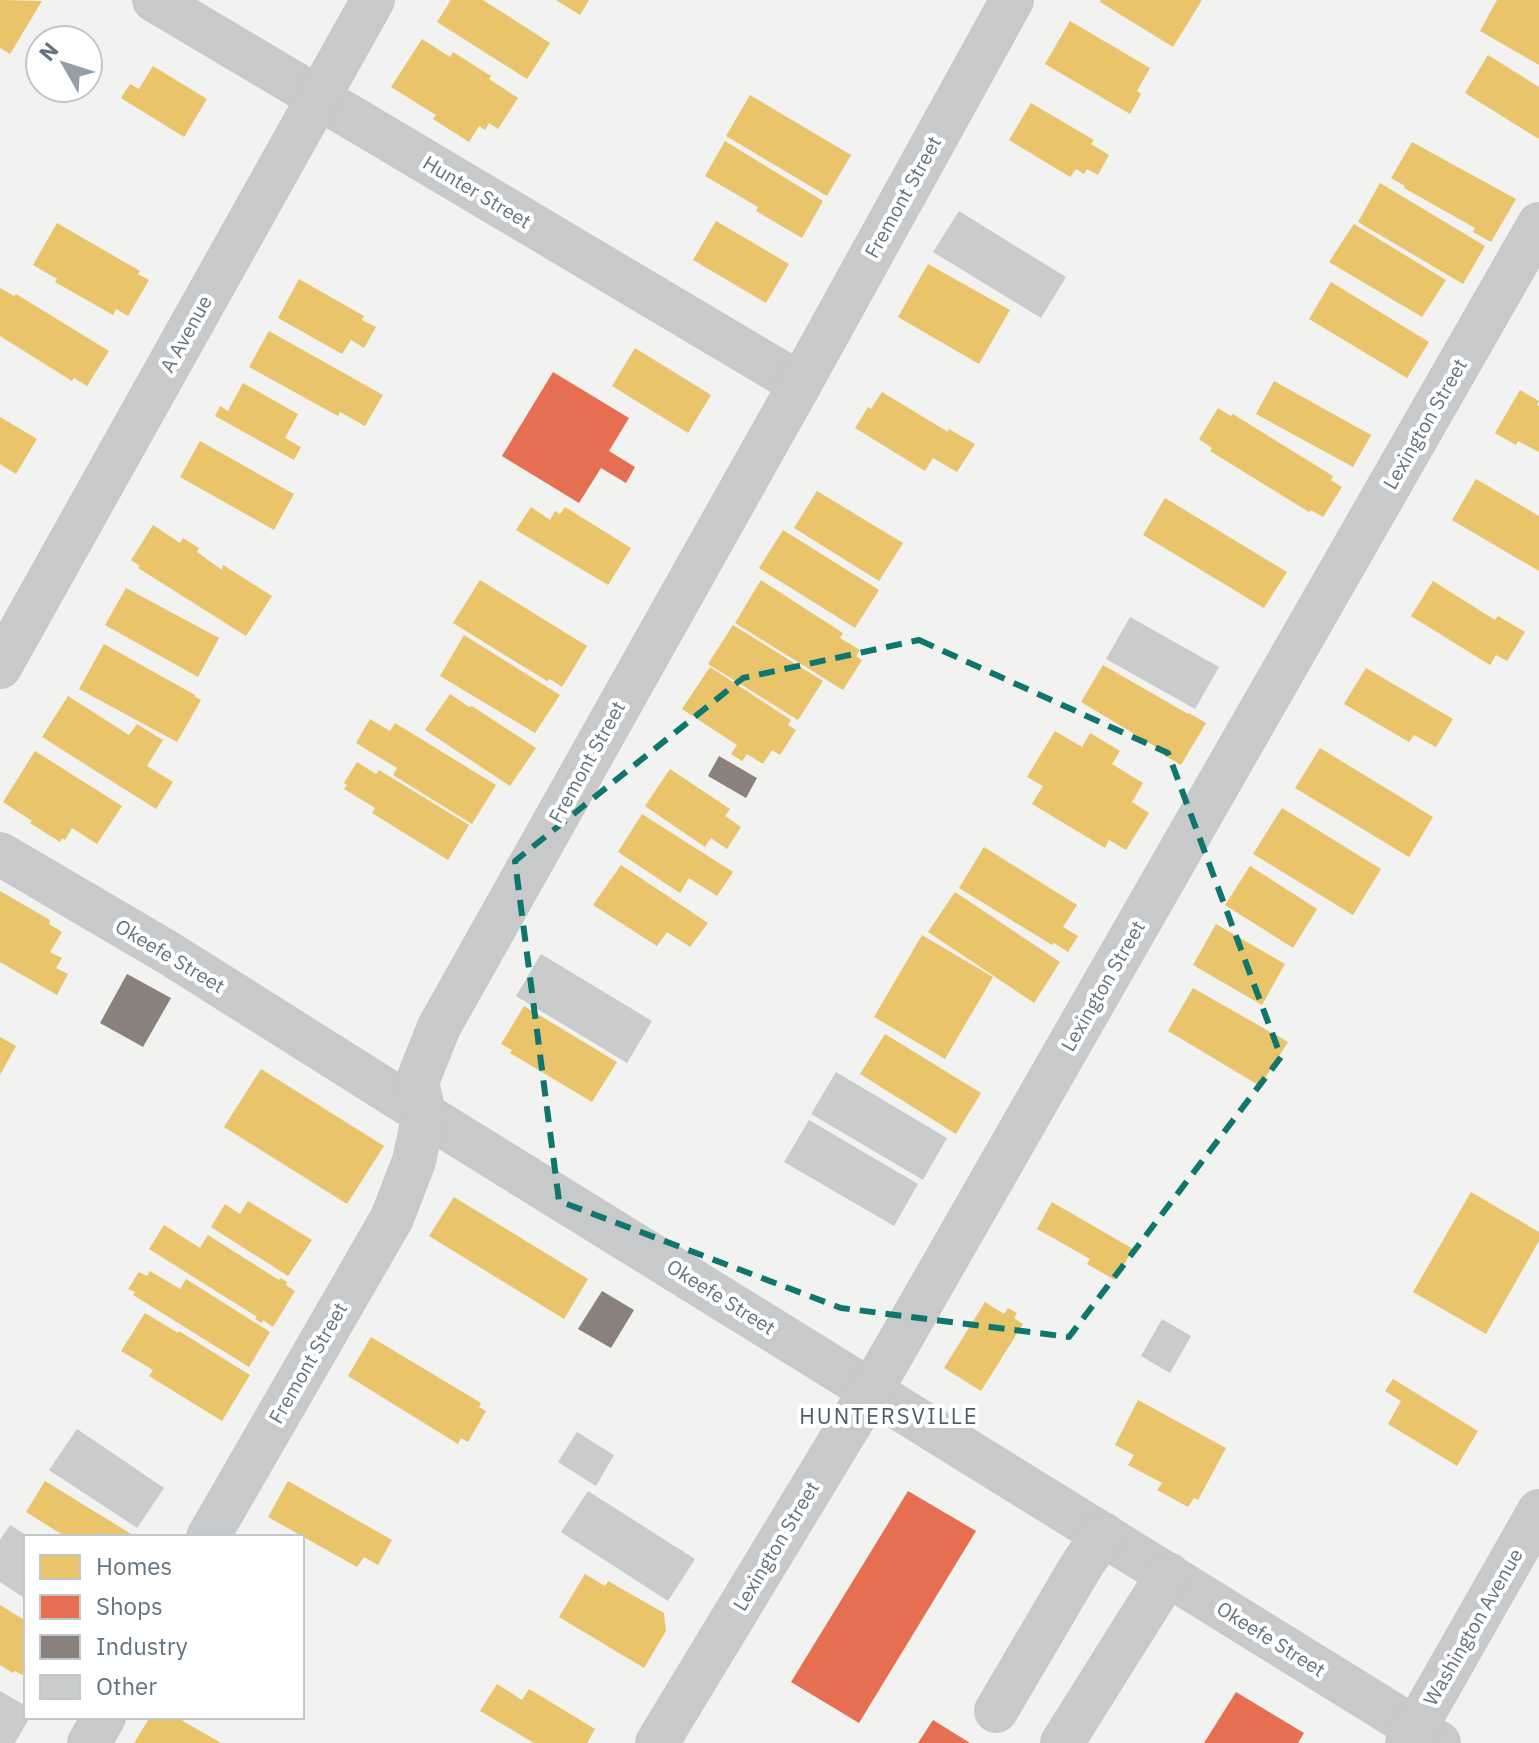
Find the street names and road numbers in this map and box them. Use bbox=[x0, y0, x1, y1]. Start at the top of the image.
street label: Fremont Street bbox=[858, 131, 947, 263]
street label: Hunter Street bbox=[418, 149, 536, 234]
street label: A Avenue bbox=[153, 290, 218, 377]
street label: Lexington Street bbox=[1376, 353, 1473, 494]
street label: Fremont Street bbox=[542, 696, 631, 828]
street label: Okeefe Street bbox=[110, 912, 230, 999]
street label: Lexington Street bbox=[1054, 915, 1151, 1056]
street label: Okeefe Street bbox=[662, 1252, 781, 1341]
street label: Fremont Street bbox=[262, 1297, 353, 1428]
street label: Lexington Street bbox=[726, 1476, 825, 1616]
street label: Washington Avenue bbox=[1417, 1543, 1529, 1710]
street label: Okeefe Street bbox=[1212, 1594, 1331, 1683]

